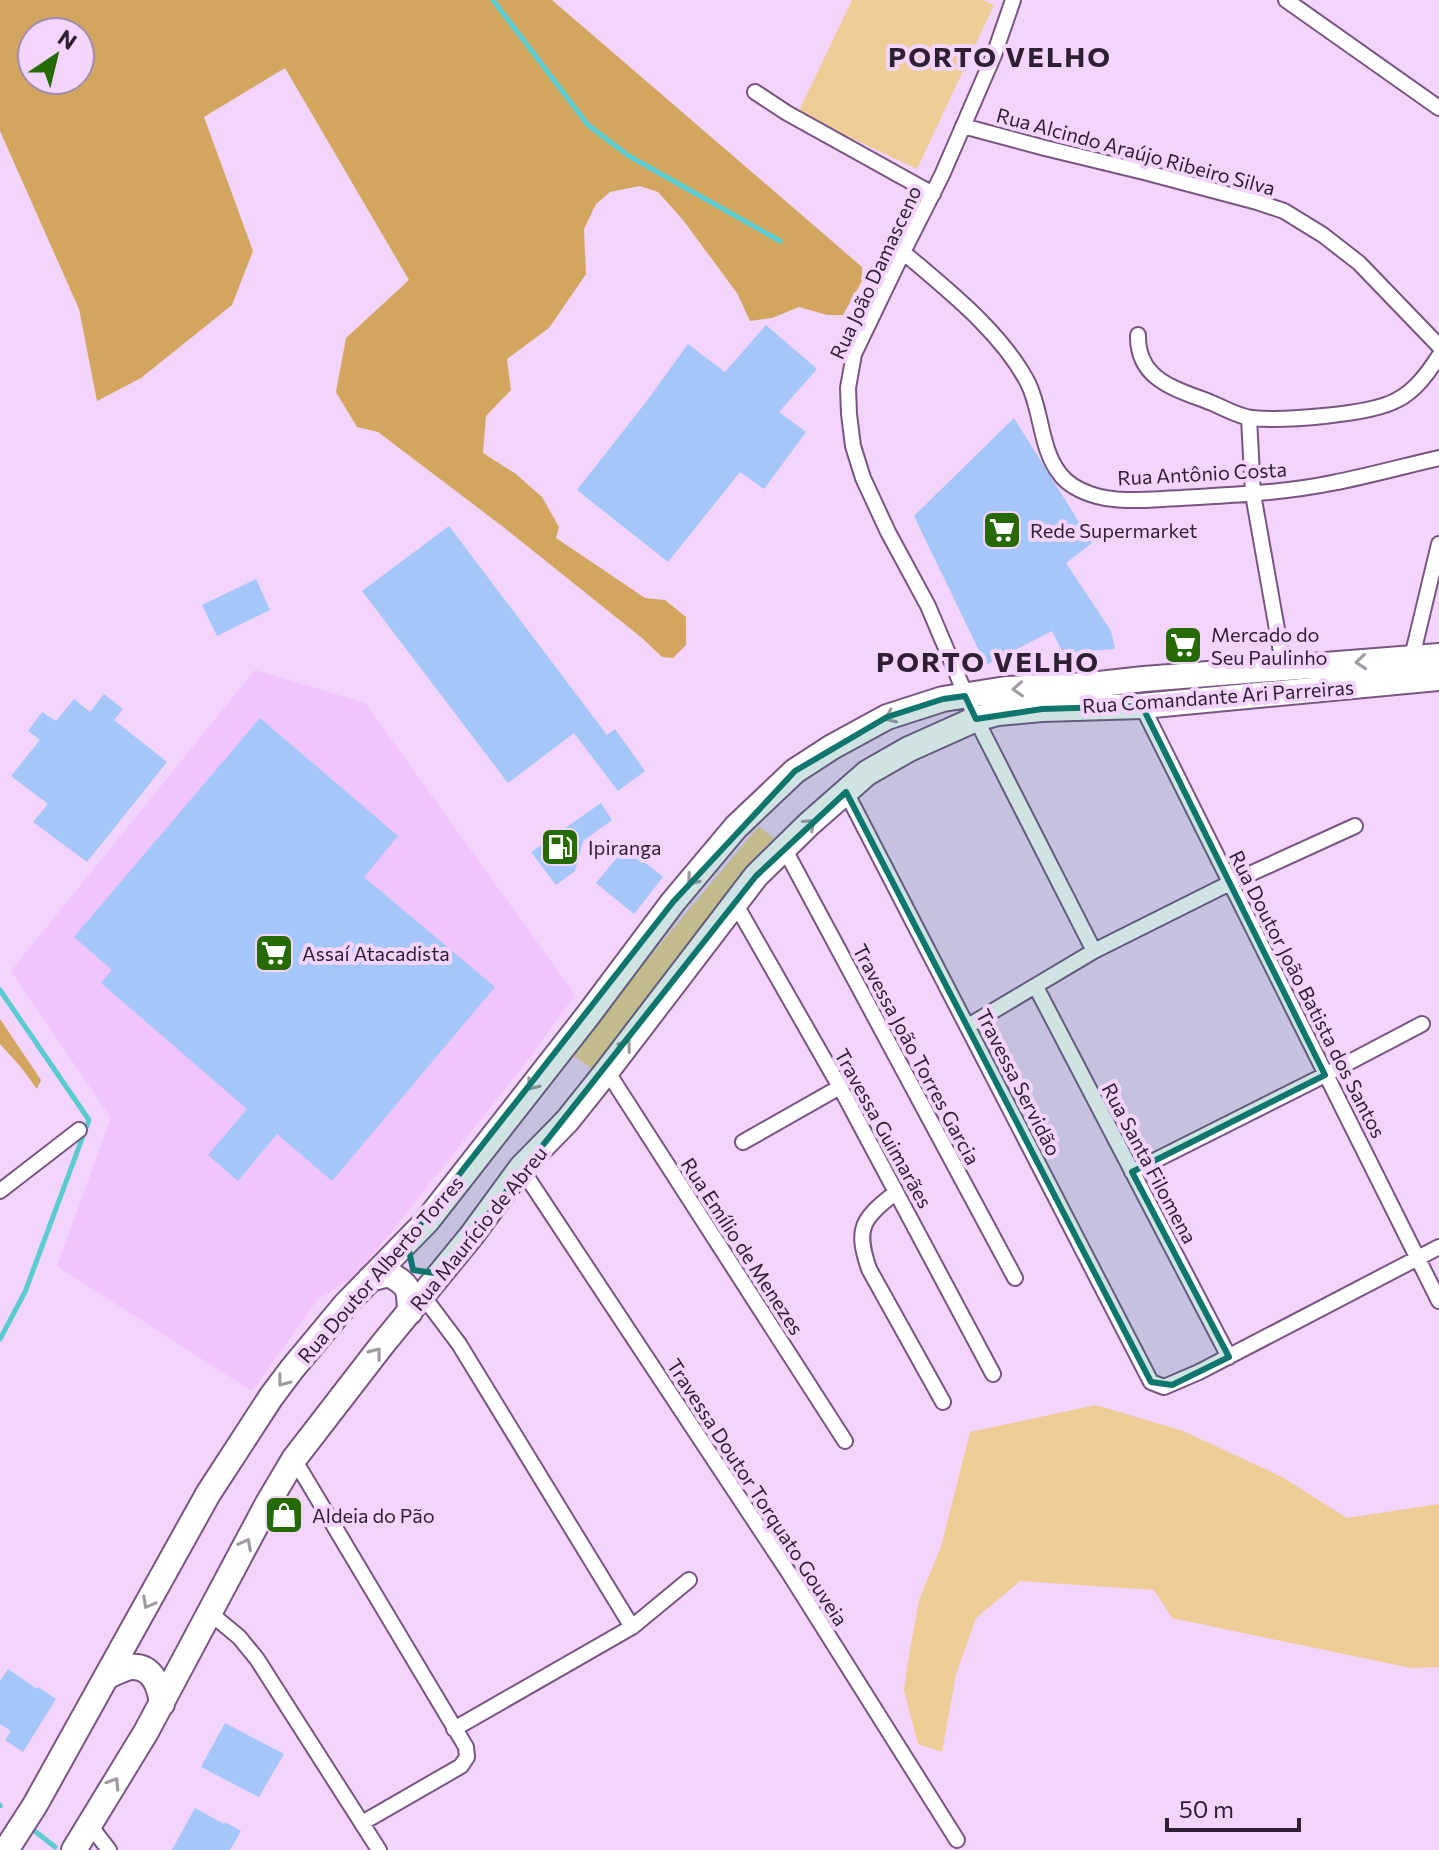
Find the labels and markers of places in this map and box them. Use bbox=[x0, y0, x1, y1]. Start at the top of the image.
supermarket icon: Rede Supermarket bbox=[981, 509, 1023, 551]
place label: Rede Supermarket bbox=[1030, 518, 1197, 542]
place label: Mercado do Seu Paulinho bbox=[1211, 622, 1328, 669]
supermarket icon: Mercado do Seu Paulinho bbox=[1162, 624, 1204, 666]
fuel station icon: Ipiranga bbox=[539, 826, 581, 868]
place label: Ipiranga bbox=[588, 835, 661, 859]
supermarket icon: Assaí Atacadista bbox=[253, 932, 295, 974]
place label: Assaí Atacadista bbox=[302, 941, 450, 965]
shop icon: Aldeia do Pão bbox=[263, 1494, 305, 1536]
place label: Aldeia do Pão bbox=[312, 1503, 435, 1527]

